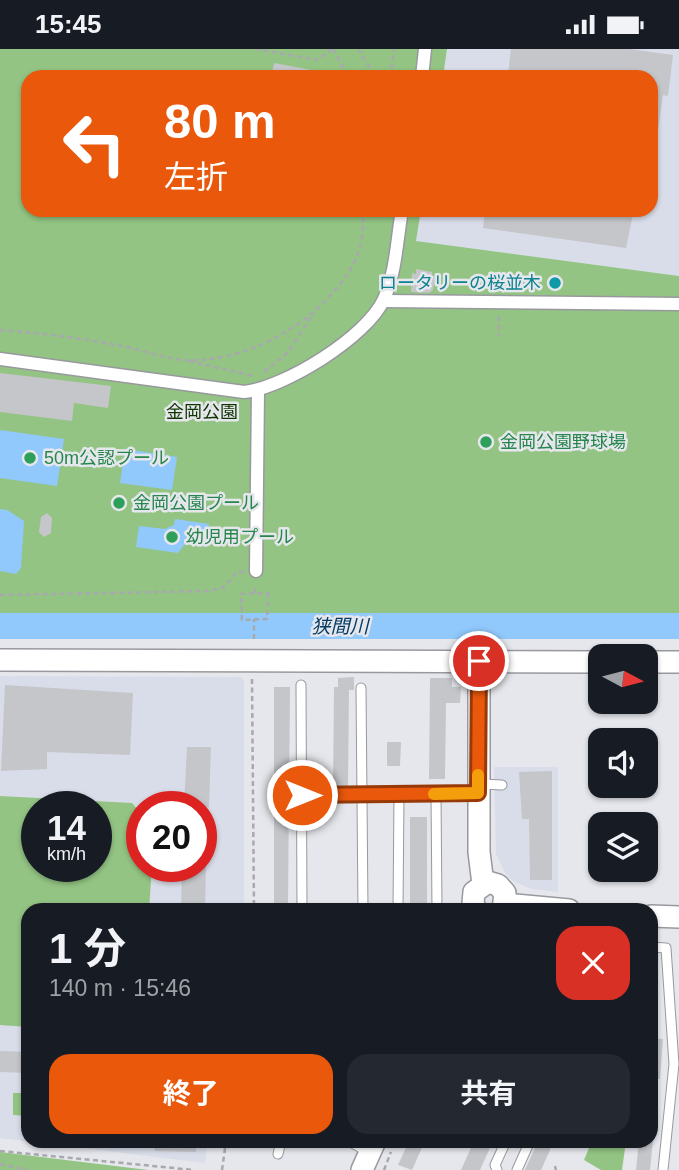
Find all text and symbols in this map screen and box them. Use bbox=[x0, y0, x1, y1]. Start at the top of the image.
text: 15:45 bbox=[35, 9, 102, 39]
text: 80 m bbox=[164, 94, 276, 148]
icon: left bbox=[49, 98, 140, 189]
text: 左折 bbox=[164, 159, 228, 195]
place label: ロータリーの桜並木 bbox=[379, 273, 541, 293]
marker: ロータリーの桜並木 bbox=[547, 275, 563, 291]
park label: 金岡公園 bbox=[166, 402, 238, 422]
place label: 金岡公園野球場 bbox=[500, 432, 626, 452]
marker: 金岡公園野球場 bbox=[478, 434, 494, 450]
place label: 50m公認プール bbox=[44, 448, 169, 468]
marker: 50m公認プール bbox=[22, 450, 38, 466]
place label: 金岡公園プール bbox=[133, 493, 259, 513]
marker: 金岡公園プール bbox=[111, 495, 127, 511]
place label: 幼児用プール bbox=[186, 527, 294, 547]
marker: 幼児用プール bbox=[164, 529, 180, 545]
water label: 狭間川 bbox=[311, 616, 370, 637]
pin bbox=[449, 631, 509, 691]
icon: arrive bbox=[460, 642, 498, 680]
north arrow bbox=[588, 644, 658, 714]
map controls bbox=[588, 644, 658, 882]
button: sound bbox=[588, 728, 658, 798]
position arrow bbox=[265, 758, 339, 832]
speed limit sign: 20 bbox=[126, 791, 217, 882]
text: 14 bbox=[47, 808, 86, 847]
button: layers bbox=[588, 812, 658, 882]
text: km/h bbox=[47, 844, 86, 864]
text: 1 分 bbox=[49, 925, 126, 972]
button: close bbox=[556, 926, 630, 1000]
text: 140 m · 15:46 bbox=[49, 975, 191, 1001]
button: 終了 bbox=[49, 1054, 333, 1134]
button: 共有 bbox=[347, 1054, 630, 1134]

